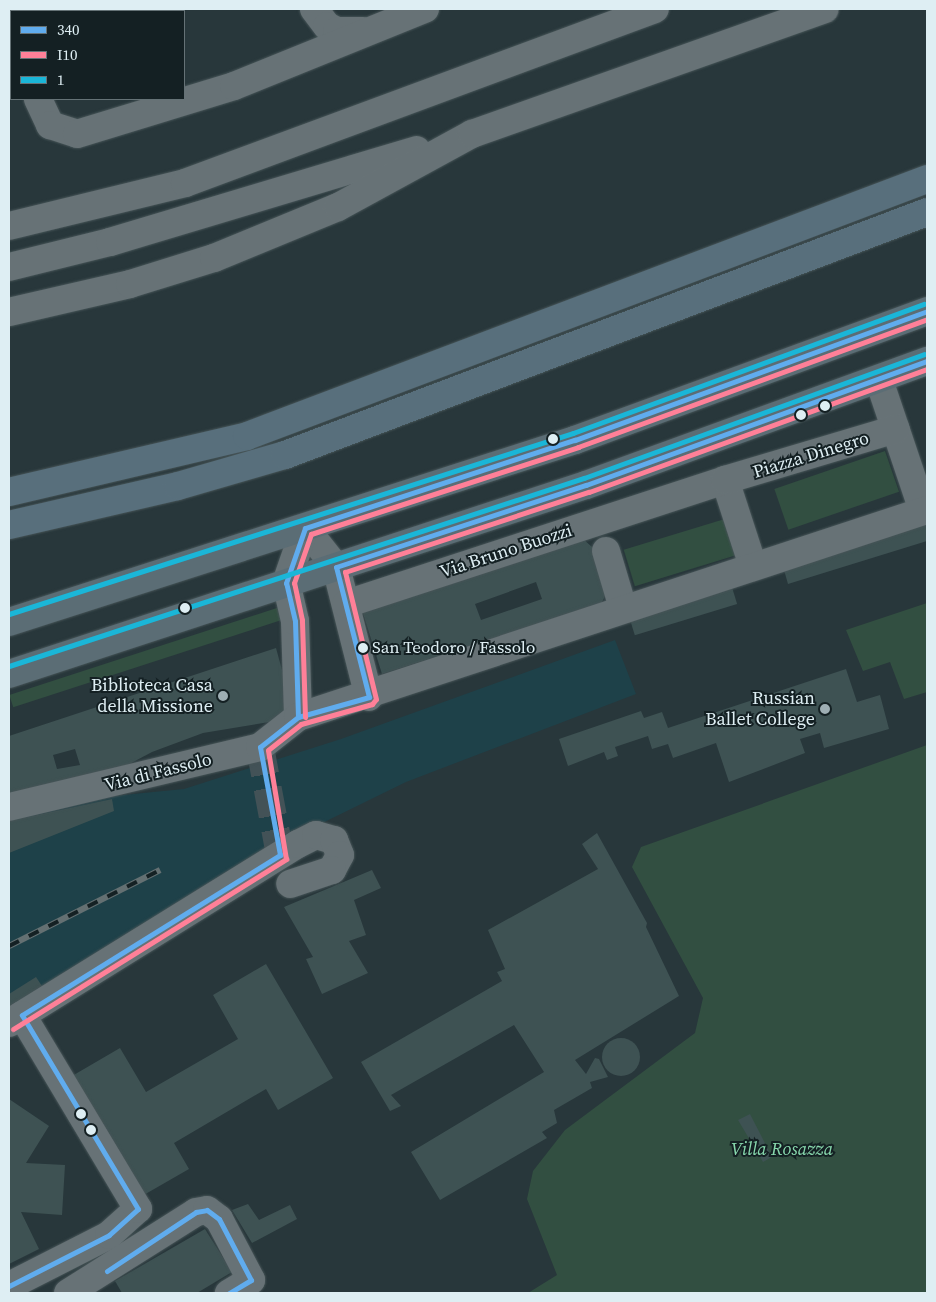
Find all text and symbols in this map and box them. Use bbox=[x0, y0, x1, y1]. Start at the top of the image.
legend bbox=[10, 10, 185, 100]
text: 340 bbox=[57, 19, 80, 40]
text: I10 bbox=[57, 44, 78, 65]
text: 1 bbox=[57, 69, 65, 90]
unlabelled marker bbox=[820, 401, 830, 411]
unlabelled marker bbox=[796, 410, 806, 420]
street label: Piazza Dinegro bbox=[750, 427, 872, 483]
unlabelled marker bbox=[548, 434, 558, 444]
street label: Via Bruno Buozzi bbox=[437, 519, 575, 583]
unlabelled marker bbox=[180, 603, 190, 613]
place label: San Teodoro / Fassolo bbox=[372, 638, 536, 658]
marker: San Teodoro / Fassolo bbox=[358, 643, 368, 653]
place label: Biblioteca Casa della Missione bbox=[91, 675, 213, 718]
place label: Russian Ballet College bbox=[705, 688, 815, 731]
marker: Biblioteca Casa della Missione bbox=[217, 690, 229, 702]
marker: Russian Ballet College bbox=[819, 703, 831, 715]
street label: Via di Fassolo bbox=[102, 748, 214, 796]
unlabelled marker bbox=[76, 1109, 86, 1119]
unlabelled marker bbox=[86, 1125, 96, 1135]
park label: Villa Rosazza bbox=[731, 1138, 833, 1160]

